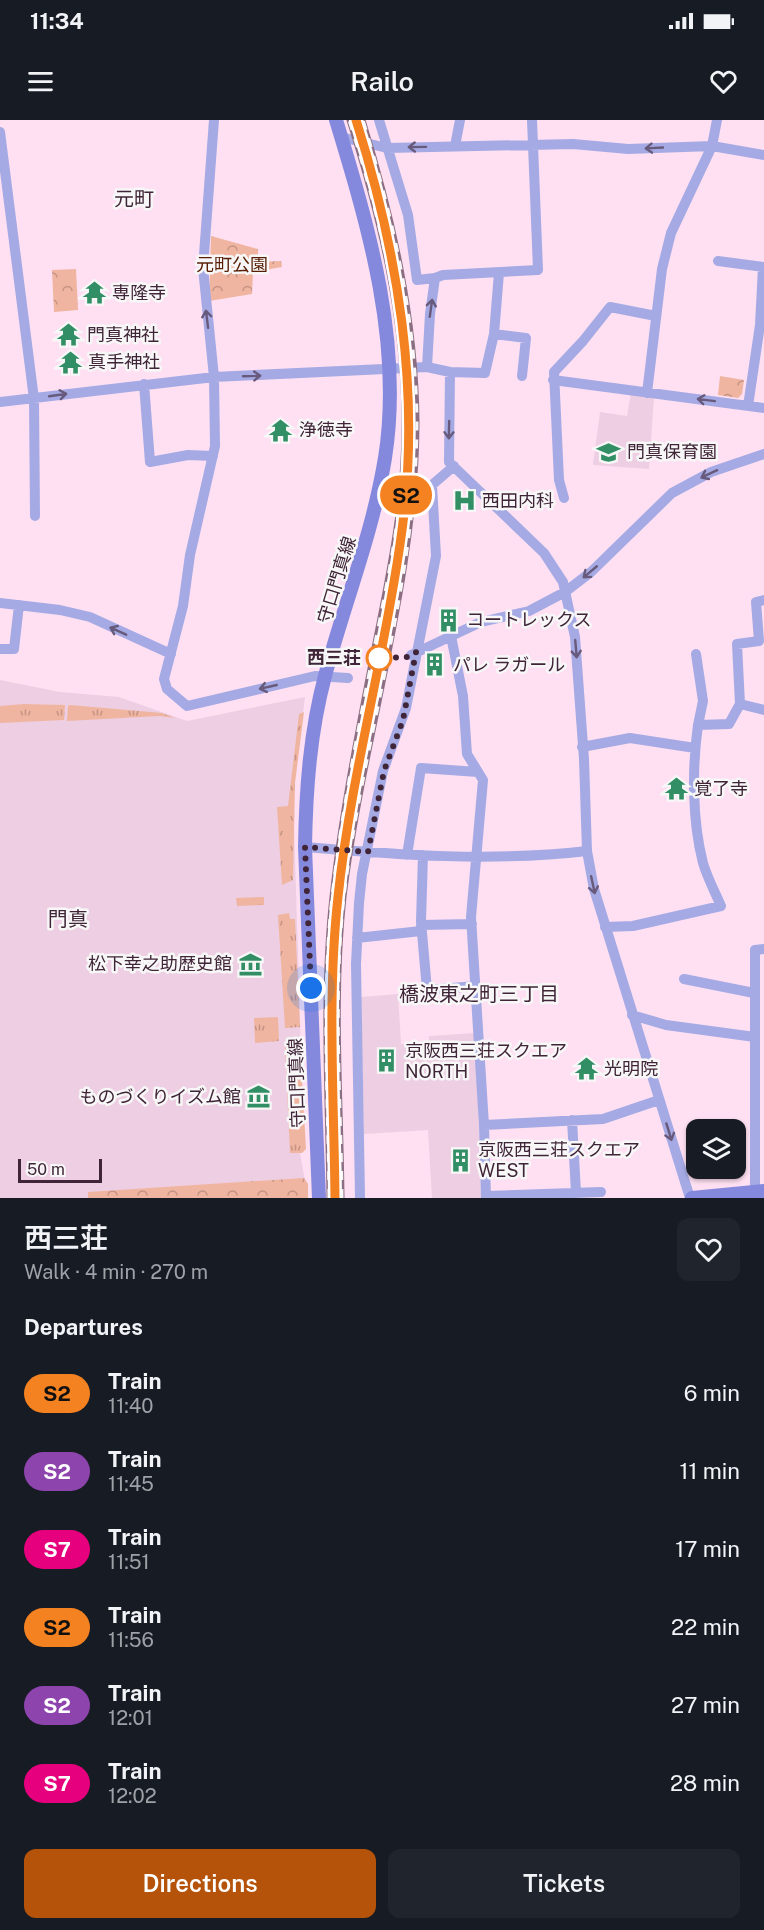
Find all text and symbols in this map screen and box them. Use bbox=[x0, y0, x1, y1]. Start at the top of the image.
text: 11:34 bbox=[30, 8, 84, 34]
icon: menu bbox=[24, 65, 57, 98]
text: Railo bbox=[350, 65, 414, 97]
icon: heart bbox=[707, 65, 740, 98]
one-way arrow bbox=[408, 141, 428, 153]
one-way arrow bbox=[644, 142, 664, 153]
district label: 元町 bbox=[114, 187, 154, 211]
park label: 元町公園 bbox=[196, 254, 268, 275]
temple icon: 専隆寺 bbox=[81, 280, 107, 306]
place label: 専隆寺 bbox=[112, 282, 166, 303]
one-way arrow bbox=[425, 299, 436, 319]
one-way arrow bbox=[201, 310, 212, 330]
temple icon: 門真神社 bbox=[56, 322, 82, 348]
place label: 門真神社 bbox=[87, 324, 159, 345]
temple icon: 真手神社 bbox=[57, 349, 83, 375]
place label: 真手神社 bbox=[88, 351, 160, 372]
one-way arrow bbox=[242, 370, 262, 382]
one-way arrow bbox=[48, 390, 68, 401]
one-way arrow bbox=[697, 395, 716, 406]
temple icon: 浄徳寺 bbox=[268, 417, 294, 443]
place label: 浄徳寺 bbox=[299, 419, 353, 440]
one-way arrow bbox=[443, 420, 455, 440]
school or university icon: 門真保育園 bbox=[596, 439, 622, 465]
place label: 門真保育園 bbox=[627, 441, 717, 462]
one-way arrow bbox=[701, 469, 719, 480]
line badge: S2 bbox=[379, 476, 433, 514]
text: S2 bbox=[392, 483, 420, 508]
hospital icon: 西田内科 bbox=[451, 488, 477, 514]
place label: 西田内科 bbox=[482, 490, 554, 511]
street label: 守口門真線 bbox=[313, 534, 360, 626]
one-way arrow bbox=[583, 565, 599, 578]
building icon: コートレックス bbox=[435, 607, 461, 633]
place label: コートレックス bbox=[466, 609, 591, 630]
one-way arrow bbox=[109, 624, 127, 636]
one-way arrow bbox=[570, 639, 581, 659]
marker: 西三荘 bbox=[366, 645, 392, 671]
place label: 西三荘 bbox=[307, 647, 361, 668]
building icon: パレ ラガール bbox=[422, 652, 448, 678]
place label: パレ ラガール bbox=[453, 654, 565, 675]
one-way arrow bbox=[259, 682, 278, 693]
temple icon: 覚了寺 bbox=[663, 776, 689, 802]
place label: 覚了寺 bbox=[694, 778, 748, 799]
one-way arrow bbox=[588, 875, 600, 894]
district label: 門真 bbox=[48, 907, 88, 931]
museum icon: 松下幸之助歴史館 bbox=[237, 951, 263, 977]
place label: 松下幸之助歴史館 bbox=[88, 953, 232, 974]
your location bbox=[296, 973, 326, 1003]
district label: 橋波東之町三丁目 bbox=[399, 982, 559, 1006]
street label: 守口門真線 bbox=[284, 1038, 309, 1128]
place label: 京阪西三荘スクエア NORTH bbox=[405, 1040, 567, 1082]
building icon: 京阪西三荘スクエア NORTH bbox=[374, 1048, 400, 1074]
temple icon: 光明院 bbox=[573, 1056, 599, 1082]
place label: 光明院 bbox=[604, 1058, 658, 1079]
museum icon: ものづくりイズム館 bbox=[246, 1084, 272, 1110]
place label: ものづくりイズム館 bbox=[80, 1086, 241, 1107]
map controls bbox=[686, 1119, 746, 1179]
button: layers bbox=[686, 1119, 746, 1179]
one-way arrow bbox=[664, 1122, 675, 1141]
place label: 京阪西三荘スクエア WEST bbox=[478, 1139, 640, 1181]
building icon: 京阪西三荘スクエア WEST bbox=[447, 1147, 473, 1173]
scale bar bbox=[18, 1156, 102, 1184]
text: 50 m bbox=[27, 1160, 65, 1179]
button: heart bbox=[677, 1218, 740, 1281]
text: 西三荘 bbox=[24, 1221, 108, 1254]
text: Walk · 4 min · 270 m bbox=[24, 1260, 208, 1284]
text: Departures bbox=[24, 1314, 143, 1340]
text: Train bbox=[108, 1368, 161, 1394]
text: 6 min bbox=[684, 1380, 740, 1406]
text: S2 bbox=[43, 1381, 71, 1406]
text: 11:40 bbox=[108, 1394, 153, 1418]
text: Train bbox=[108, 1446, 161, 1472]
text: 11 min bbox=[679, 1458, 740, 1484]
text: S2 bbox=[43, 1459, 71, 1484]
text: 11:45 bbox=[108, 1472, 154, 1496]
text: Train bbox=[108, 1524, 161, 1550]
text: 17 min bbox=[675, 1536, 740, 1562]
text: S7 bbox=[43, 1537, 71, 1562]
text: 11:51 bbox=[108, 1550, 150, 1574]
text: Train bbox=[108, 1602, 161, 1628]
text: 22 min bbox=[671, 1614, 740, 1640]
text: S2 bbox=[43, 1615, 71, 1640]
text: 11:56 bbox=[108, 1628, 154, 1652]
text: Train bbox=[108, 1680, 161, 1706]
text: 27 min bbox=[671, 1692, 740, 1718]
text: S2 bbox=[43, 1693, 71, 1718]
text: 12:01 bbox=[108, 1706, 153, 1730]
text: Train bbox=[108, 1758, 161, 1784]
text: 28 min bbox=[670, 1770, 740, 1796]
text: S7 bbox=[43, 1771, 71, 1796]
text: 12:02 bbox=[108, 1784, 157, 1808]
button: Directions bbox=[24, 1849, 376, 1918]
button: Tickets bbox=[388, 1849, 740, 1918]

